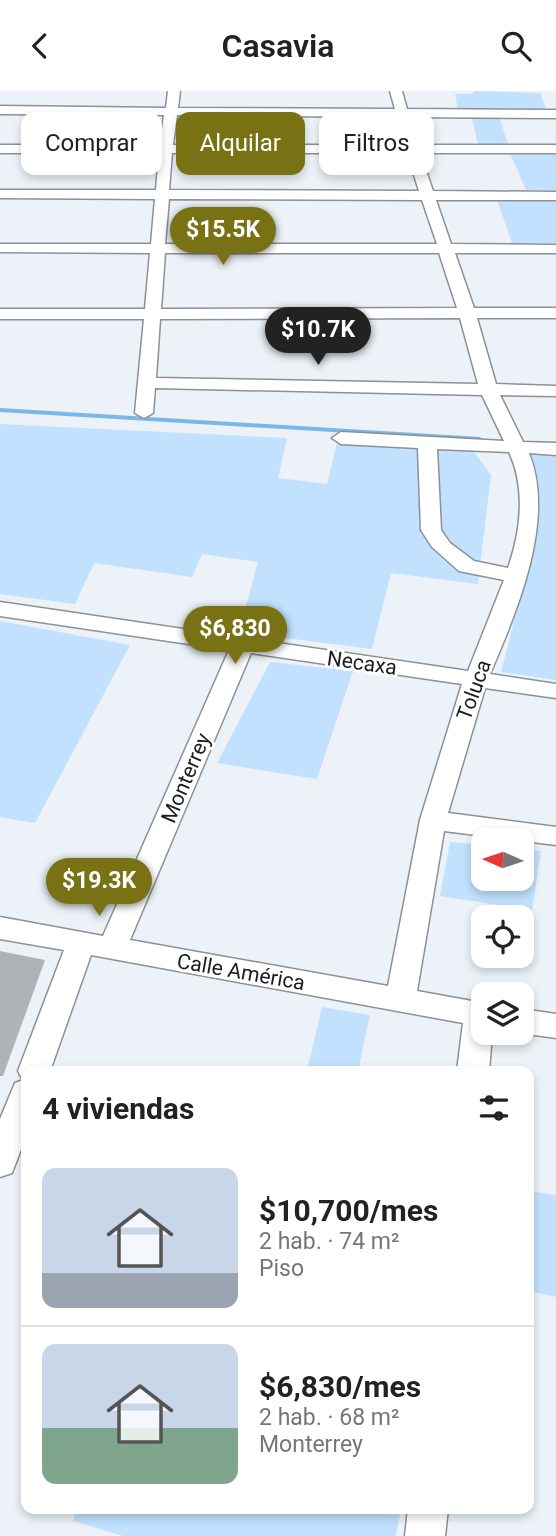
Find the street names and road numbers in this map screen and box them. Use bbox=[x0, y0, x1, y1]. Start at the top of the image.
street label: Necaxa bbox=[325, 646, 399, 680]
street label: Toluca bbox=[452, 656, 496, 724]
street label: Monterrey bbox=[156, 730, 216, 826]
street label: Calle América bbox=[175, 949, 307, 995]

